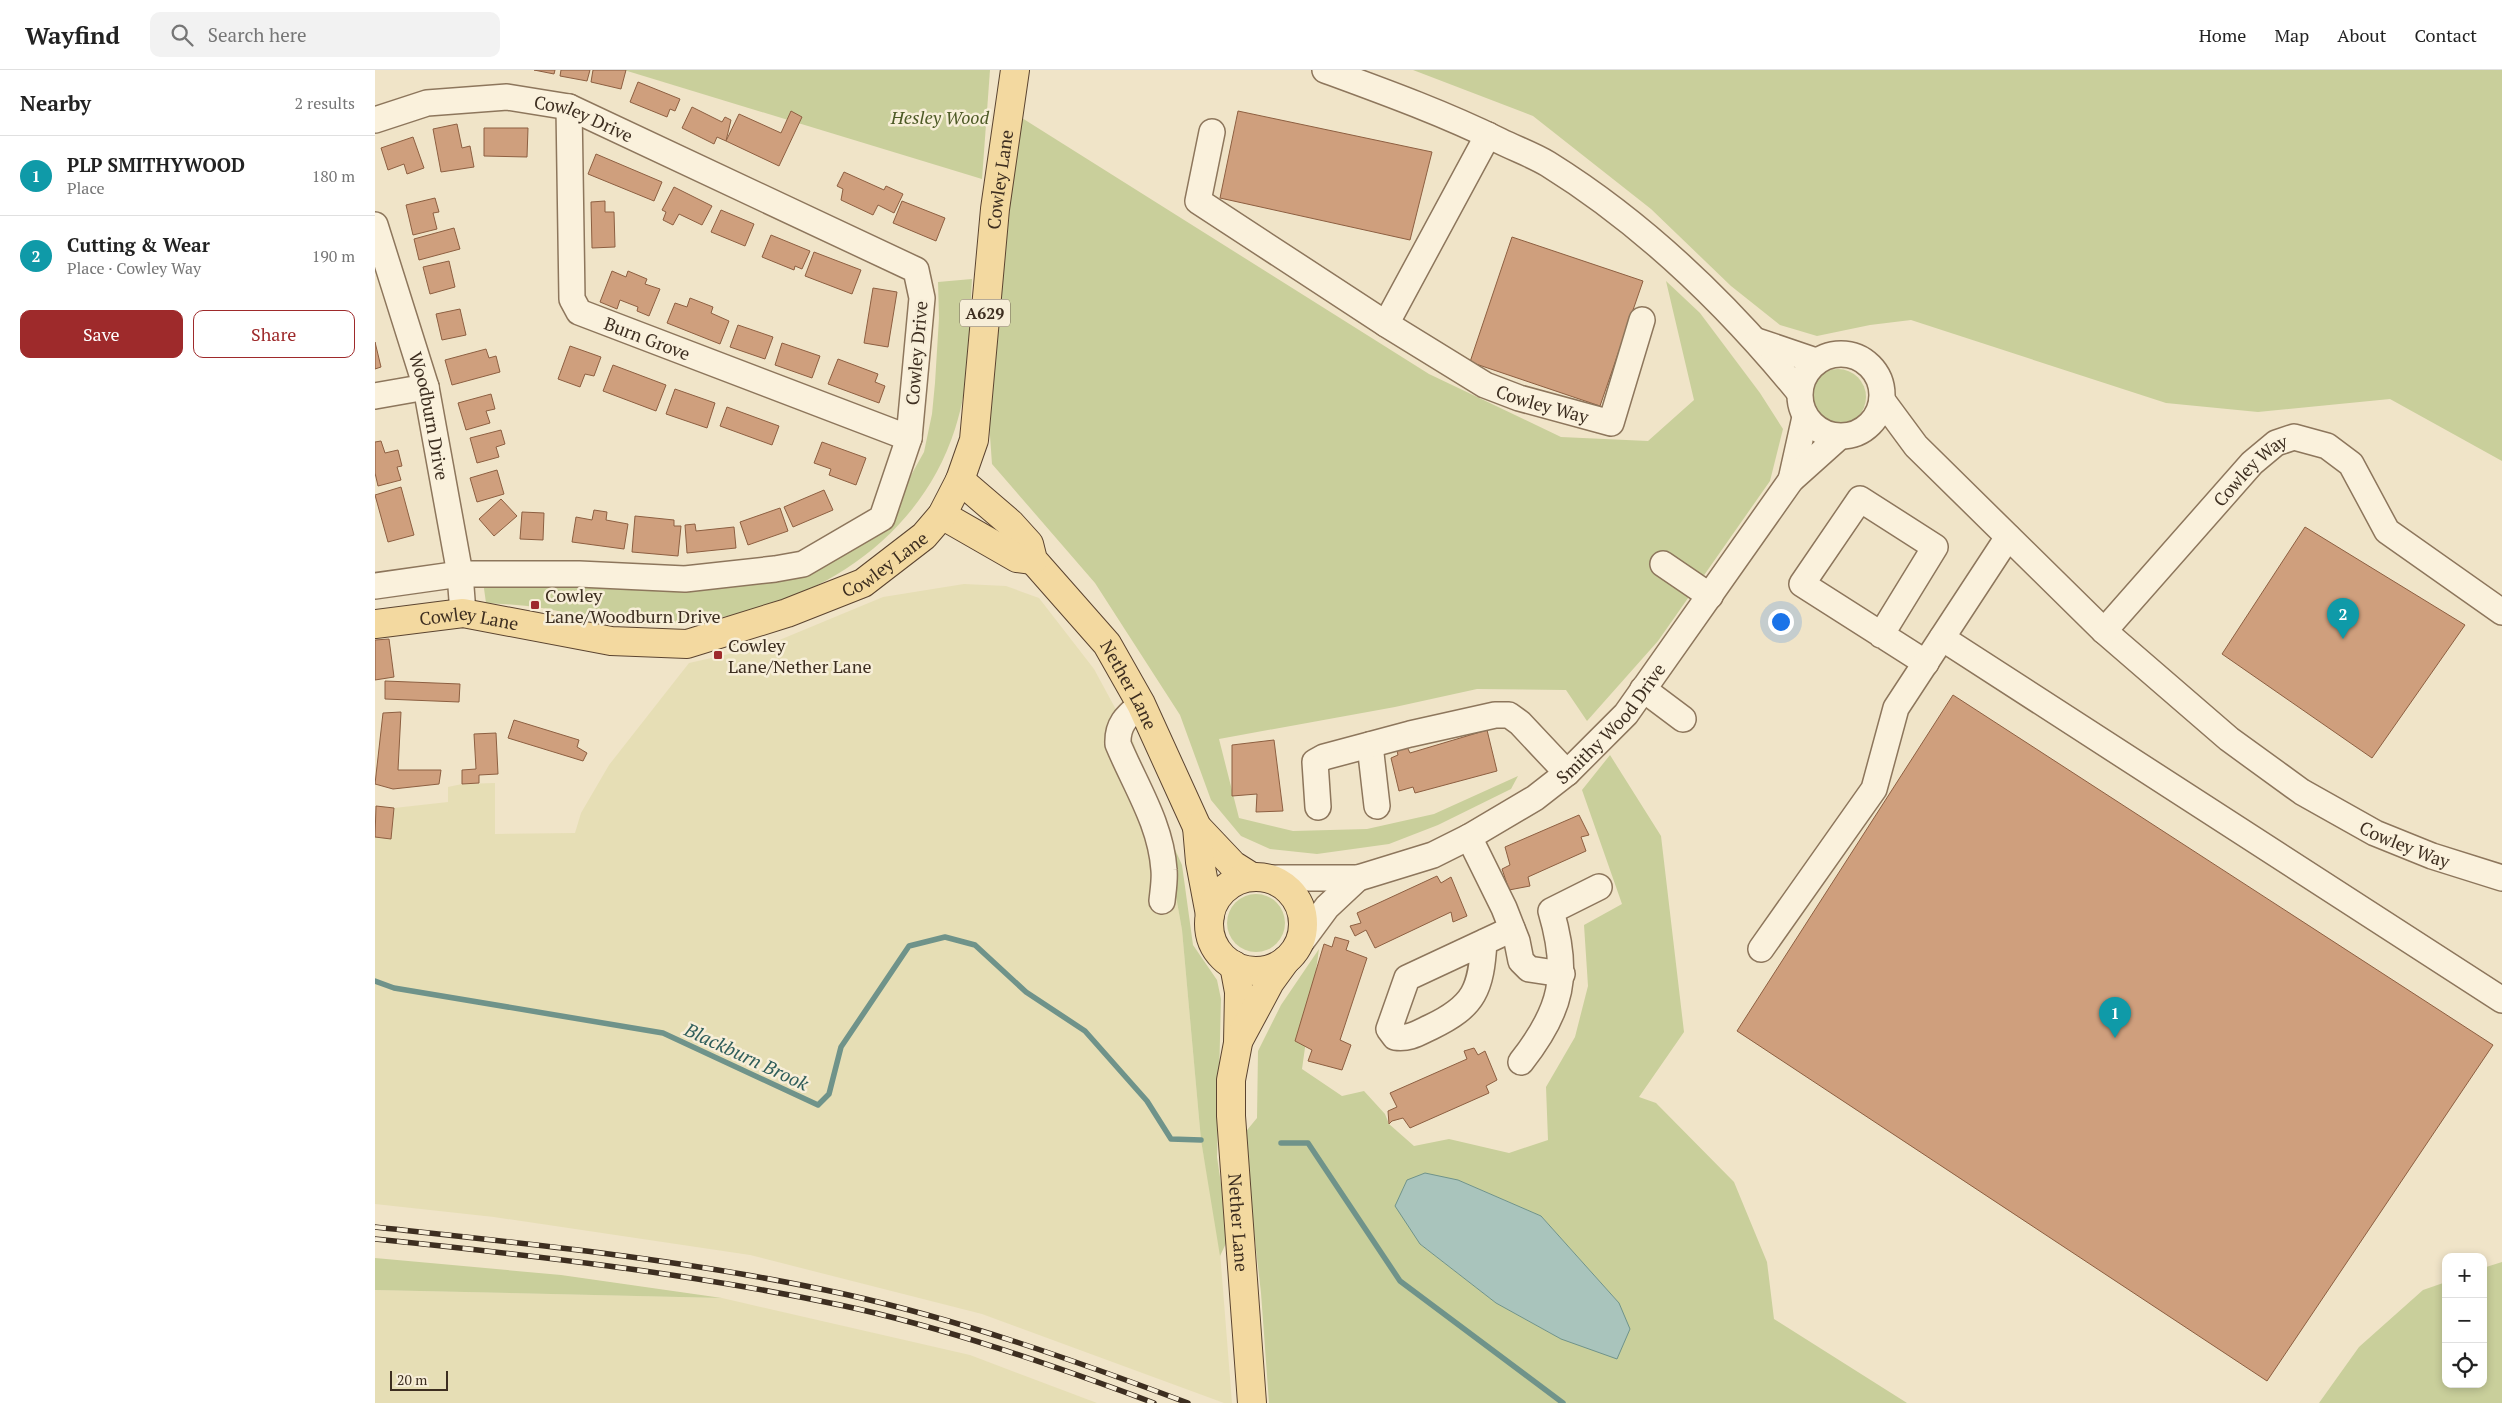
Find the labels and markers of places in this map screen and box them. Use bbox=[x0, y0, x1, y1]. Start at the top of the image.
place label: Cowley Lane/Woodburn Drive bbox=[545, 583, 721, 628]
pin: 2 bbox=[2327, 598, 2359, 639]
marker: Cowley Lane/Woodburn Drive bbox=[529, 599, 541, 611]
place label: Cowley Lane/Nether Lane bbox=[728, 633, 871, 678]
marker: Cowley Lane/Nether Lane bbox=[712, 649, 724, 661]
pin: 1 bbox=[2099, 997, 2131, 1038]

